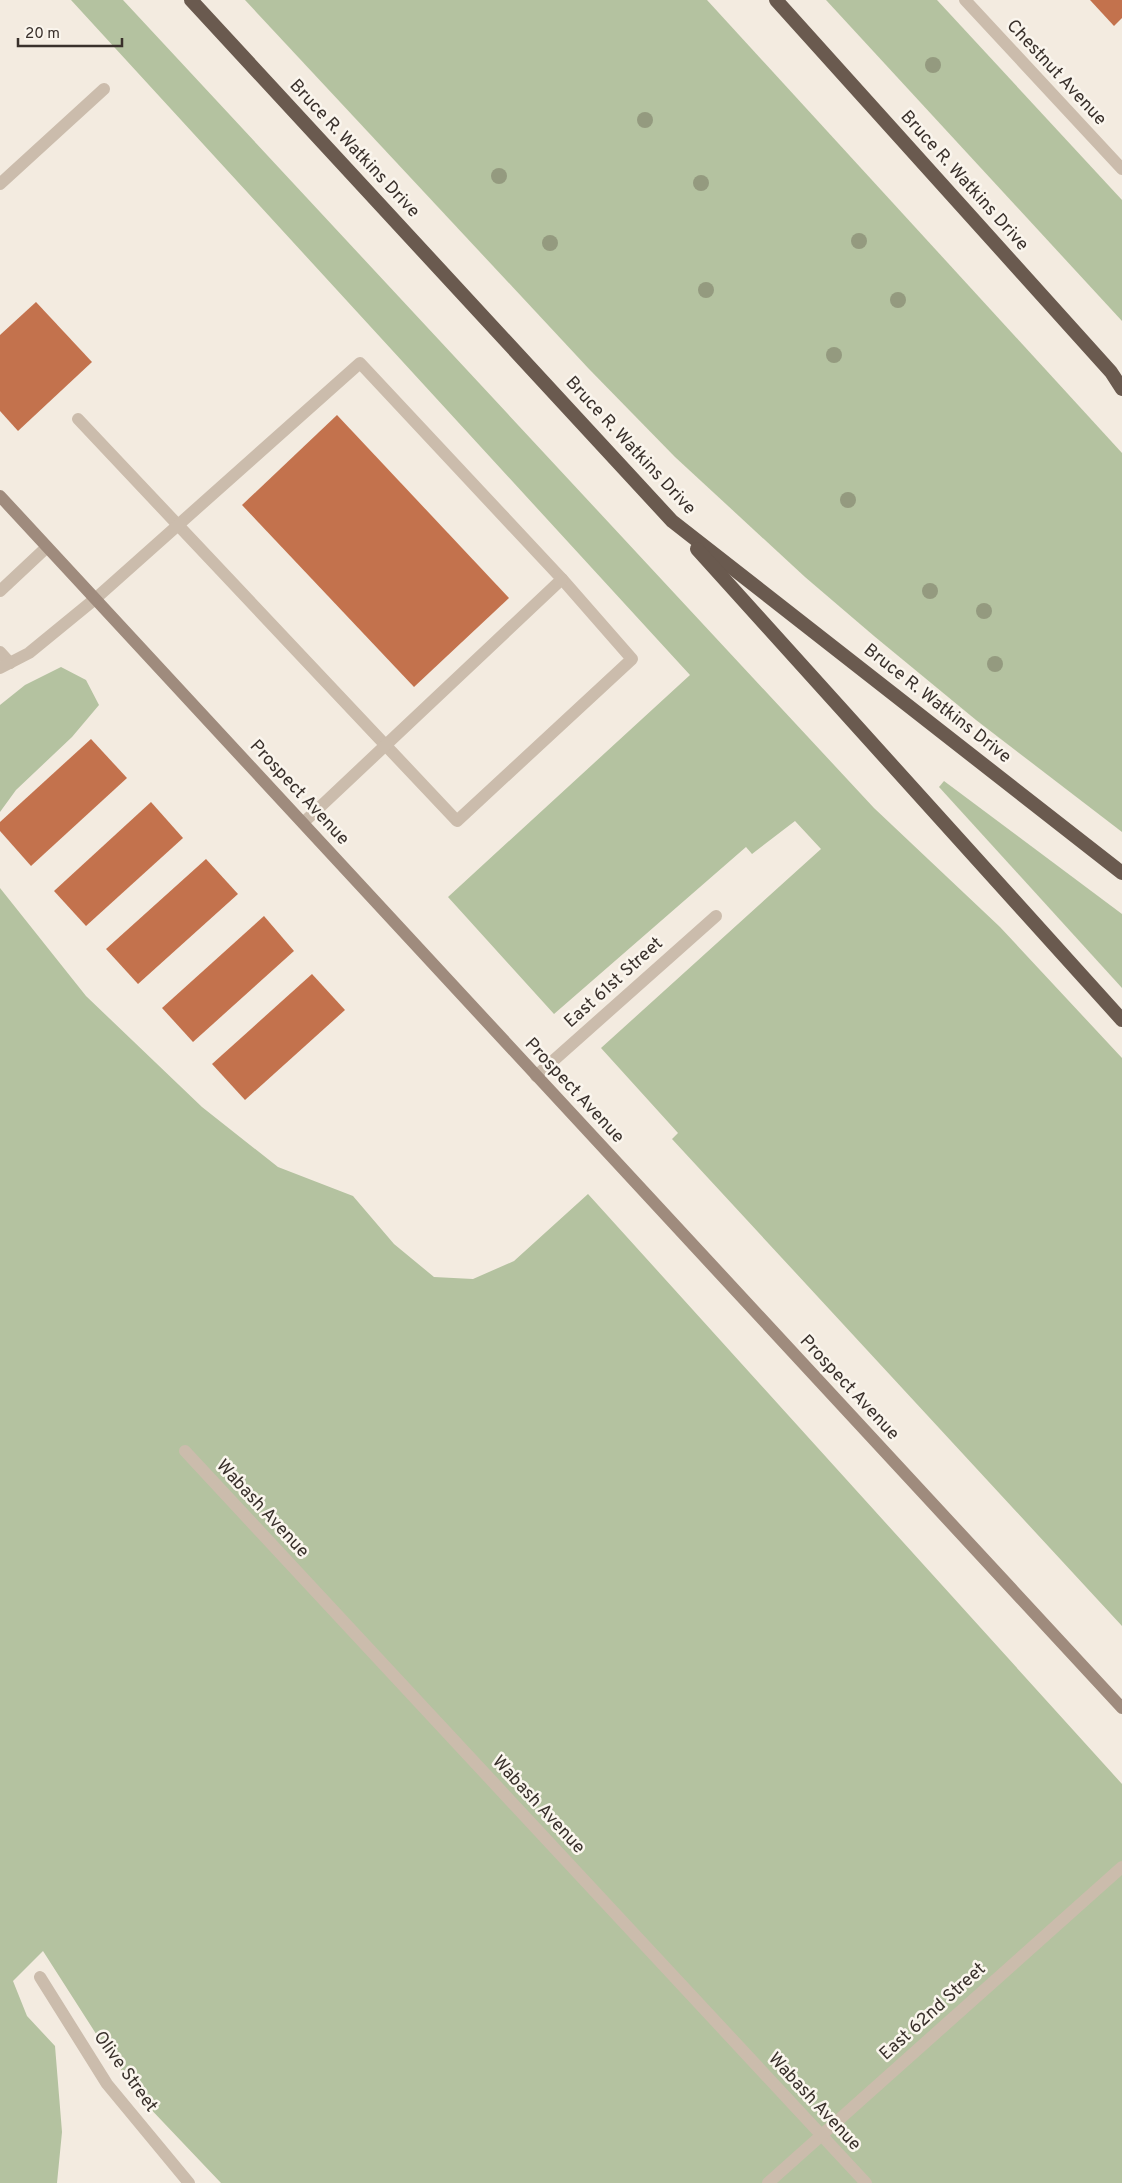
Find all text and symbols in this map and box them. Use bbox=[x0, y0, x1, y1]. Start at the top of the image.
scale bar bbox=[18, 15, 121, 47]
street label: Chestnut Avenue bbox=[1001, 15, 1111, 131]
text: 20 m bbox=[25, 25, 60, 44]
street label: Bruce R. Watkins Drive bbox=[284, 75, 424, 223]
street label: Bruce R. Watkins Drive bbox=[895, 106, 1033, 256]
street label: Bruce R. Watkins Drive bbox=[560, 372, 700, 520]
street label: Bruce R. Watkins Drive bbox=[859, 639, 1015, 769]
street label: Prospect Avenue bbox=[244, 735, 354, 851]
street label: East 61st Street bbox=[560, 932, 668, 1034]
street label: Prospect Avenue bbox=[519, 1033, 629, 1149]
street label: Prospect Avenue bbox=[794, 1330, 904, 1446]
street label: Wabash Avenue bbox=[211, 1455, 313, 1563]
street label: Wabash Avenue bbox=[487, 1751, 589, 1859]
street label: East 62nd Street bbox=[875, 1958, 991, 2066]
street label: Olive Street bbox=[88, 2027, 162, 2117]
street label: Wabash Avenue bbox=[763, 2048, 865, 2156]

